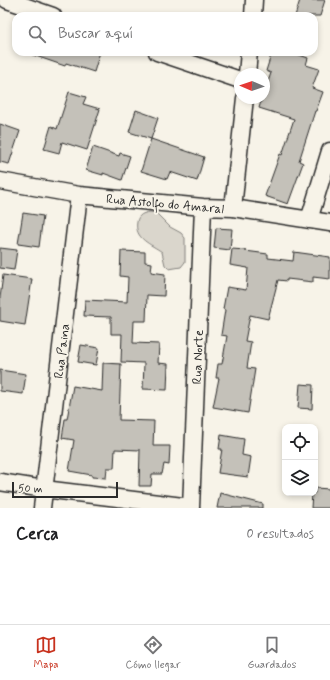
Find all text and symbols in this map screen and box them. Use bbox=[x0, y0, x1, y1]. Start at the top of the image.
search box bbox=[12, 12, 318, 56]
icon: search bbox=[26, 23, 48, 45]
text: Buscar aquí bbox=[58, 24, 133, 44]
north arrow bbox=[234, 68, 270, 104]
street label: Rua Astolfo do Amaral bbox=[105, 191, 225, 220]
street label: Rua Paina bbox=[51, 323, 74, 380]
street label: Rua Norte bbox=[189, 330, 208, 385]
map controls bbox=[282, 424, 318, 496]
button: locate bbox=[282, 424, 318, 460]
button: layers bbox=[282, 460, 318, 496]
scale bar bbox=[12, 480, 118, 499]
text: 50 m bbox=[18, 482, 43, 496]
text: Cerca bbox=[16, 523, 59, 545]
text: 0 resultados bbox=[246, 526, 314, 543]
tab: Mapa bbox=[33, 634, 59, 672]
tab: Cómo llegar bbox=[126, 634, 181, 672]
tab: Guardados bbox=[248, 634, 296, 672]

